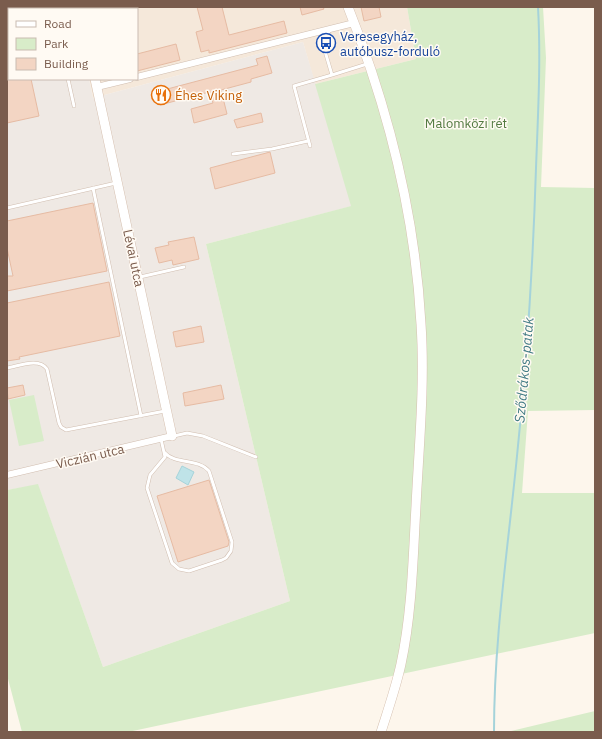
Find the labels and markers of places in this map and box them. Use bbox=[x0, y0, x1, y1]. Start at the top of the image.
place label: Veresegyház, autóbusz-forduló bbox=[340, 28, 440, 60]
bus stop icon: Veresegyház, autóbusz-forduló bbox=[315, 32, 337, 54]
restaurant icon: Éhes Viking bbox=[150, 84, 172, 106]
place label: Éhes Viking bbox=[175, 87, 242, 104]

